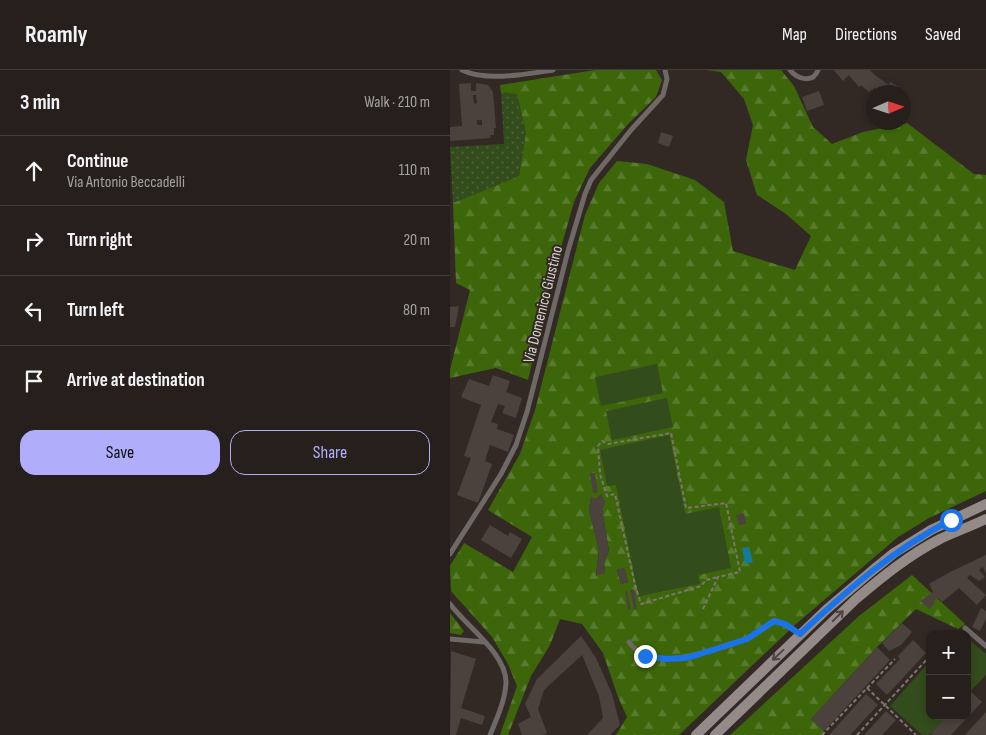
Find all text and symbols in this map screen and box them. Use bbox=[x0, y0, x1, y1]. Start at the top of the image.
text: Roamly bbox=[25, 20, 88, 49]
text: Map bbox=[782, 24, 807, 45]
text: Directions bbox=[835, 24, 897, 45]
text: Saved bbox=[925, 24, 961, 45]
north arrow bbox=[866, 85, 911, 130]
text: 3 min bbox=[20, 90, 60, 115]
text: Walk · 210 m bbox=[364, 93, 430, 112]
text: Continue bbox=[67, 150, 128, 173]
icon: ahead bbox=[20, 157, 48, 185]
text: 110 m bbox=[399, 161, 430, 180]
text: Via Antonio Beccadelli bbox=[67, 173, 185, 192]
icon: right bbox=[20, 227, 48, 255]
text: Turn right bbox=[67, 229, 132, 252]
text: 20 m bbox=[403, 231, 430, 250]
street label: Via Domenico Giustino bbox=[520, 244, 567, 365]
icon: left bbox=[20, 297, 48, 325]
text: Turn left bbox=[67, 299, 124, 322]
text: 80 m bbox=[403, 301, 430, 320]
icon: arrive bbox=[20, 367, 48, 395]
text: Arrive at destination bbox=[67, 369, 205, 392]
button: Save bbox=[20, 430, 220, 475]
button: Share bbox=[230, 430, 430, 475]
route start bbox=[940, 509, 963, 532]
one-way arrow bbox=[832, 610, 844, 622]
map controls bbox=[926, 630, 971, 720]
button: + bbox=[926, 630, 971, 675]
route end bbox=[634, 645, 657, 668]
one-way arrow bbox=[772, 649, 785, 661]
button: − bbox=[926, 675, 971, 720]

